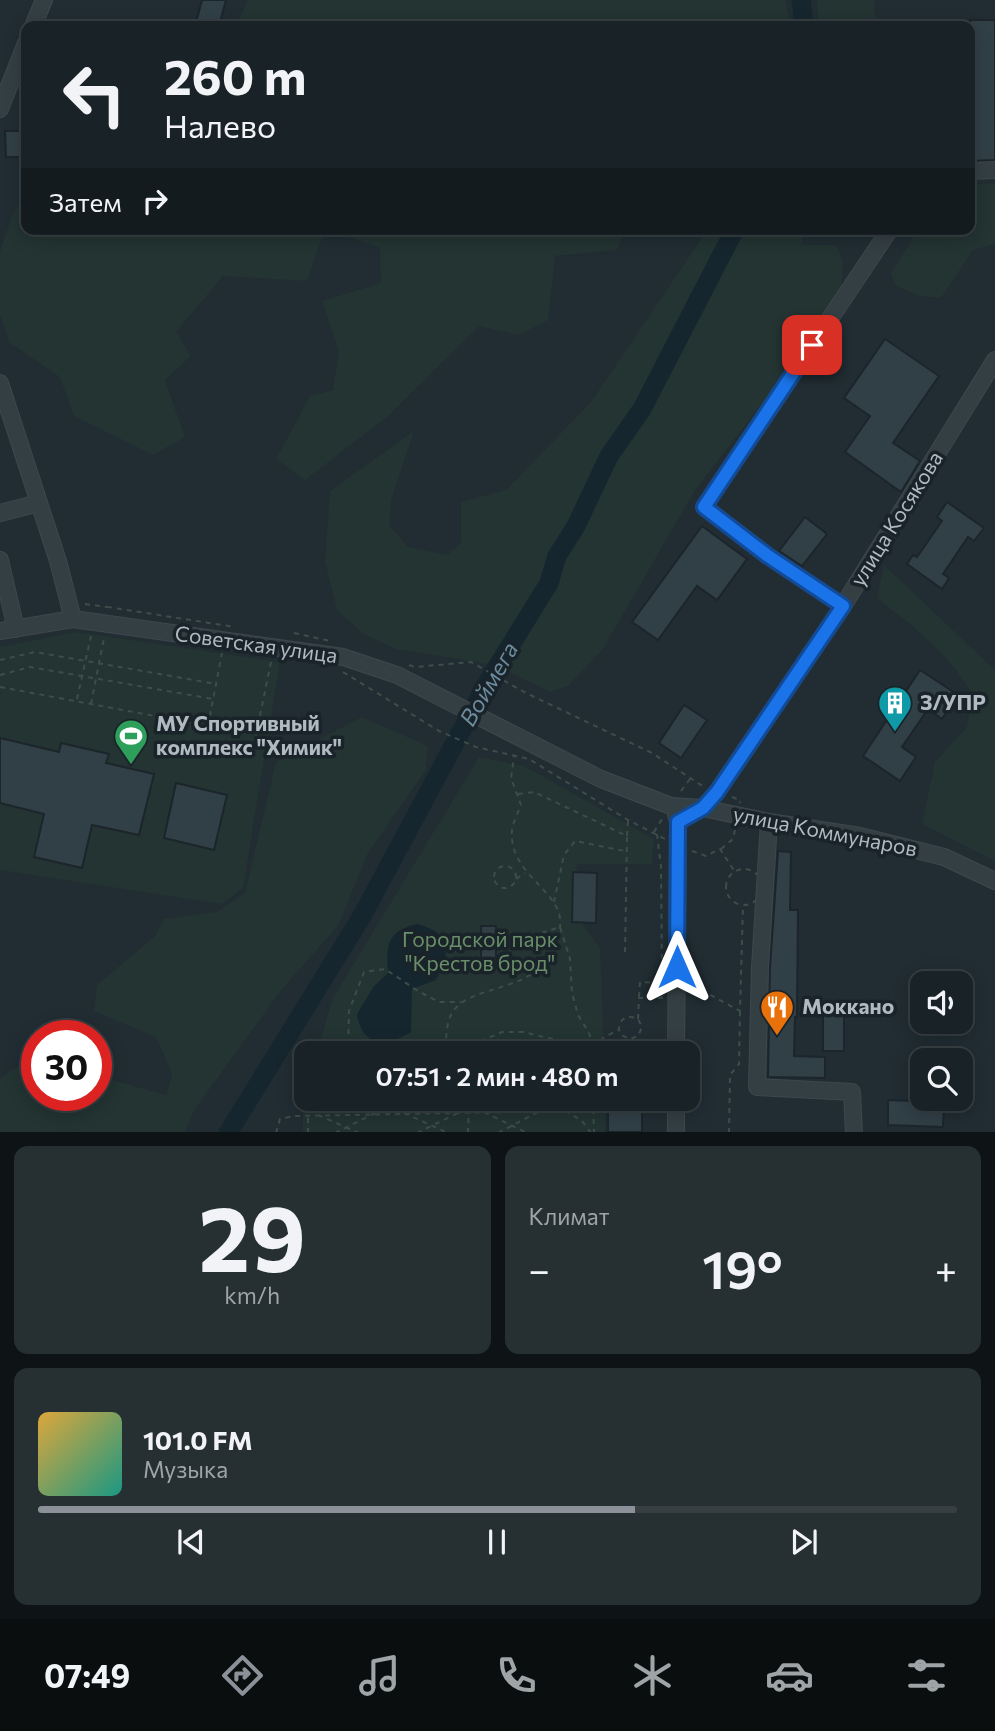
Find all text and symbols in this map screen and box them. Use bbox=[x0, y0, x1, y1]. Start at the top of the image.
text: 260 m bbox=[164, 45, 306, 105]
icon: left bbox=[49, 49, 140, 140]
text: Налево bbox=[164, 105, 276, 145]
icon: right bbox=[136, 182, 174, 220]
text: Затем bbox=[49, 186, 122, 217]
pin bbox=[782, 315, 842, 375]
icon: arrive bbox=[793, 326, 831, 364]
street label: улица Косякова bbox=[844, 446, 947, 590]
street label: Советская улица bbox=[173, 620, 339, 667]
water label: Воймега bbox=[453, 637, 523, 730]
building icon: З/УПР bbox=[876, 684, 914, 733]
place label: З/УПР bbox=[920, 689, 986, 714]
place label: МУ Спортивный комплекс "Химик" bbox=[156, 710, 342, 759]
sports icon: МУ Спортивный комплекс "Химик" bbox=[112, 717, 150, 766]
street label: улица Коммунаров bbox=[731, 800, 919, 861]
park label: Городской парк "Крестов брод" bbox=[402, 926, 558, 975]
position arrow bbox=[640, 930, 714, 1004]
map controls bbox=[910, 971, 973, 1111]
button: sound bbox=[910, 971, 973, 1034]
restaurant icon: Моккано bbox=[758, 988, 796, 1037]
place label: Моккано bbox=[802, 993, 894, 1018]
speed limit sign: 30 bbox=[21, 1020, 112, 1111]
button: search bbox=[910, 1048, 973, 1111]
text: 07:51 · 2 мин · 480 m bbox=[376, 1060, 618, 1091]
text: 29 bbox=[199, 1179, 306, 1291]
text: Климат bbox=[529, 1202, 610, 1230]
text: 19° bbox=[702, 1236, 783, 1300]
text: − bbox=[529, 1245, 550, 1292]
text: + bbox=[935, 1245, 957, 1292]
text: km/h bbox=[224, 1281, 280, 1309]
text: 101.0 FM bbox=[143, 1424, 253, 1455]
text: Музыка bbox=[143, 1455, 228, 1483]
icon: previous bbox=[172, 1523, 210, 1561]
icon: pause bbox=[478, 1523, 516, 1561]
icon: next bbox=[785, 1523, 823, 1561]
icon: directions bbox=[218, 1651, 267, 1700]
icon: music bbox=[355, 1651, 404, 1700]
icon: phone bbox=[492, 1651, 541, 1700]
icon: climate bbox=[628, 1651, 677, 1700]
icon: car bbox=[765, 1651, 814, 1700]
icon: filters bbox=[902, 1651, 951, 1700]
text: 07:49 bbox=[44, 1655, 130, 1695]

